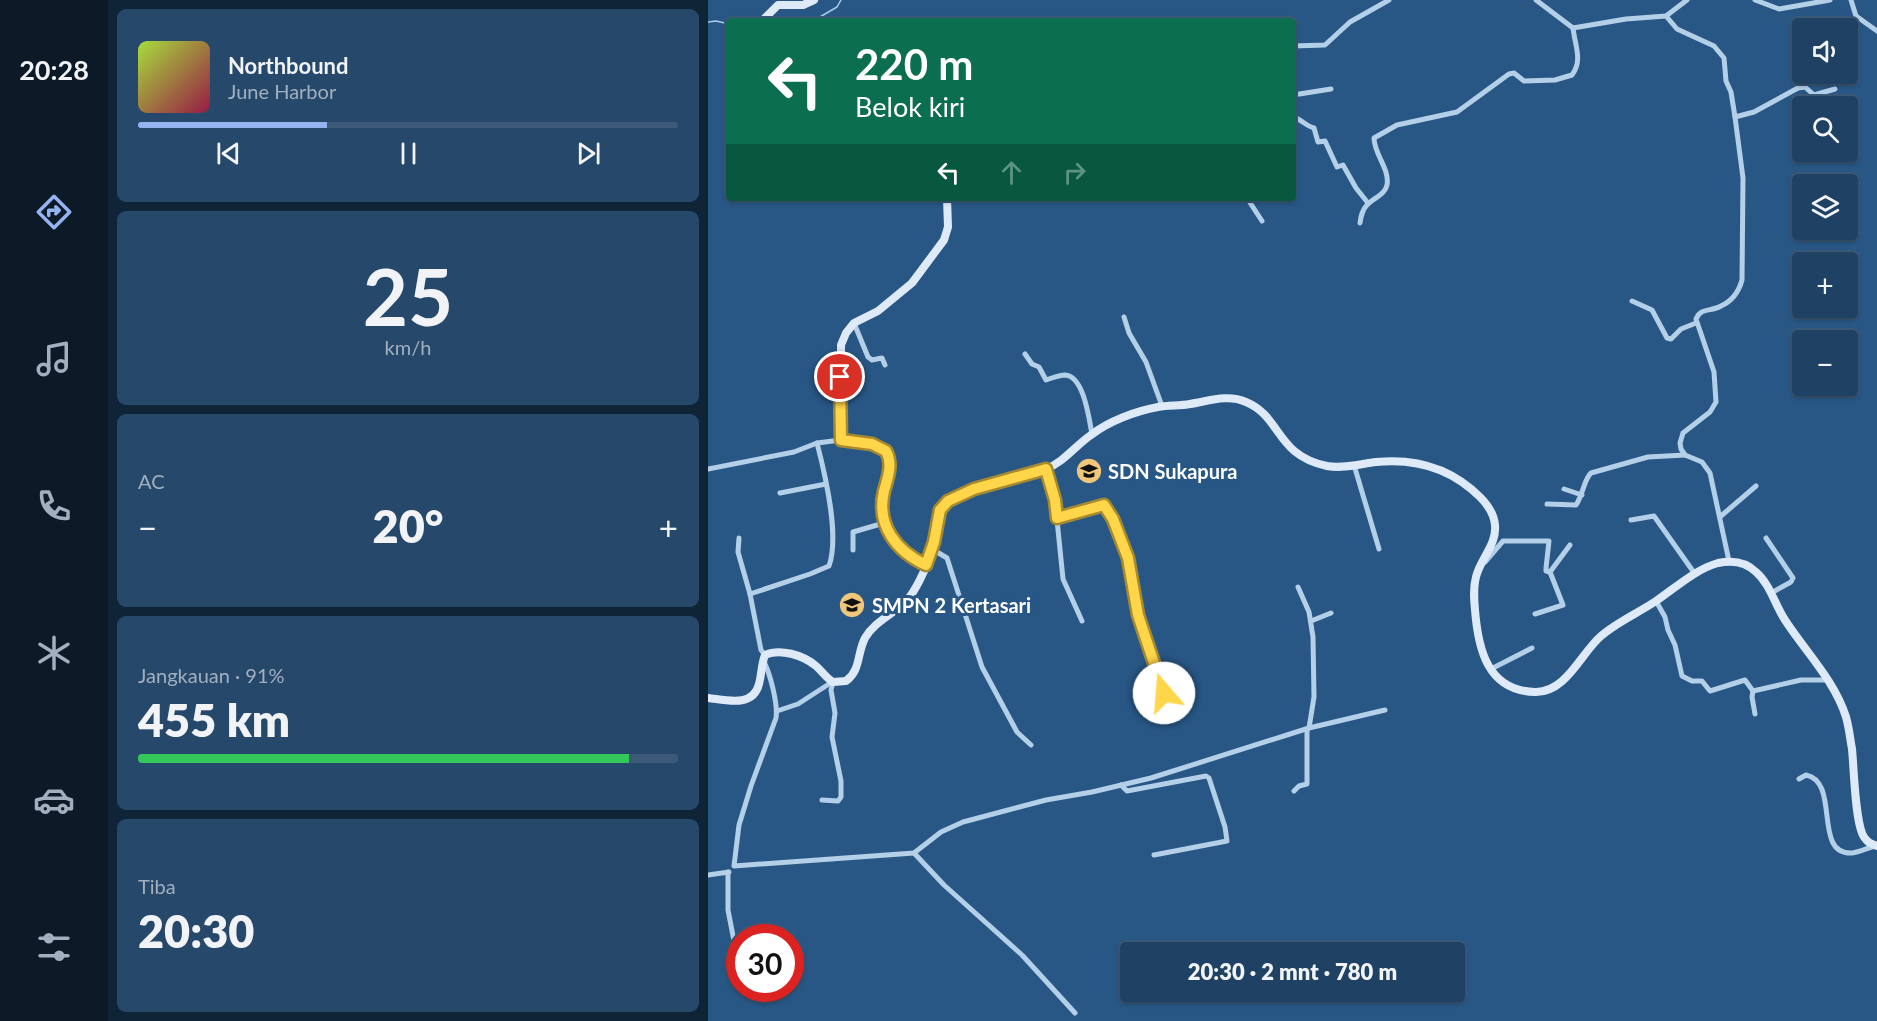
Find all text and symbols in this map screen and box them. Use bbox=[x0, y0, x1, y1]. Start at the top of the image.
map controls bbox=[1792, 18, 1858, 396]
button: sound bbox=[1792, 18, 1858, 84]
text: 220 m bbox=[855, 39, 973, 89]
icon: left bbox=[756, 42, 834, 120]
text: Northbound bbox=[228, 52, 348, 79]
text: 20:28 bbox=[19, 53, 89, 86]
text: June Harbor bbox=[228, 79, 336, 103]
text: Belok kiri bbox=[855, 90, 965, 123]
button: search bbox=[1792, 96, 1858, 162]
icon: previous bbox=[212, 137, 245, 170]
icon: pause bbox=[392, 137, 425, 170]
icon: next bbox=[572, 137, 605, 170]
icon: left bbox=[932, 156, 965, 189]
icon: ahead bbox=[995, 156, 1028, 189]
icon: right bbox=[1058, 156, 1091, 189]
button: layers bbox=[1792, 174, 1858, 240]
icon: directions bbox=[33, 191, 75, 233]
text: 25 bbox=[363, 249, 453, 343]
button: + bbox=[1792, 252, 1858, 318]
button: − bbox=[1792, 330, 1858, 396]
text: km/h bbox=[385, 335, 431, 359]
icon: music bbox=[33, 338, 75, 380]
pin bbox=[814, 351, 865, 402]
icon: arrive bbox=[823, 360, 856, 393]
school or university icon: SDN Sukapura bbox=[1074, 456, 1104, 486]
place label: SDN Sukapura bbox=[1108, 459, 1237, 483]
text: AC bbox=[138, 469, 165, 493]
icon: phone bbox=[33, 485, 75, 527]
text: 20° bbox=[373, 499, 443, 553]
text: − bbox=[138, 507, 157, 547]
text: + bbox=[659, 507, 678, 547]
school or university icon: SMPN 2 Kertasari bbox=[837, 590, 867, 620]
place label: SMPN 2 Kertasari bbox=[872, 593, 1031, 617]
icon: climate bbox=[33, 632, 75, 674]
position arrow bbox=[1132, 661, 1196, 725]
text: Jangkauan · 91% bbox=[138, 663, 285, 687]
text: 455 km bbox=[138, 693, 290, 747]
icon: car bbox=[33, 779, 75, 821]
text: Tiba bbox=[138, 874, 176, 898]
text: 20:30 bbox=[138, 904, 254, 958]
speed limit sign: 30 bbox=[726, 924, 804, 1002]
icon: filters bbox=[33, 926, 75, 968]
text: 20:30 · 2 mnt · 780 m bbox=[1188, 958, 1397, 985]

